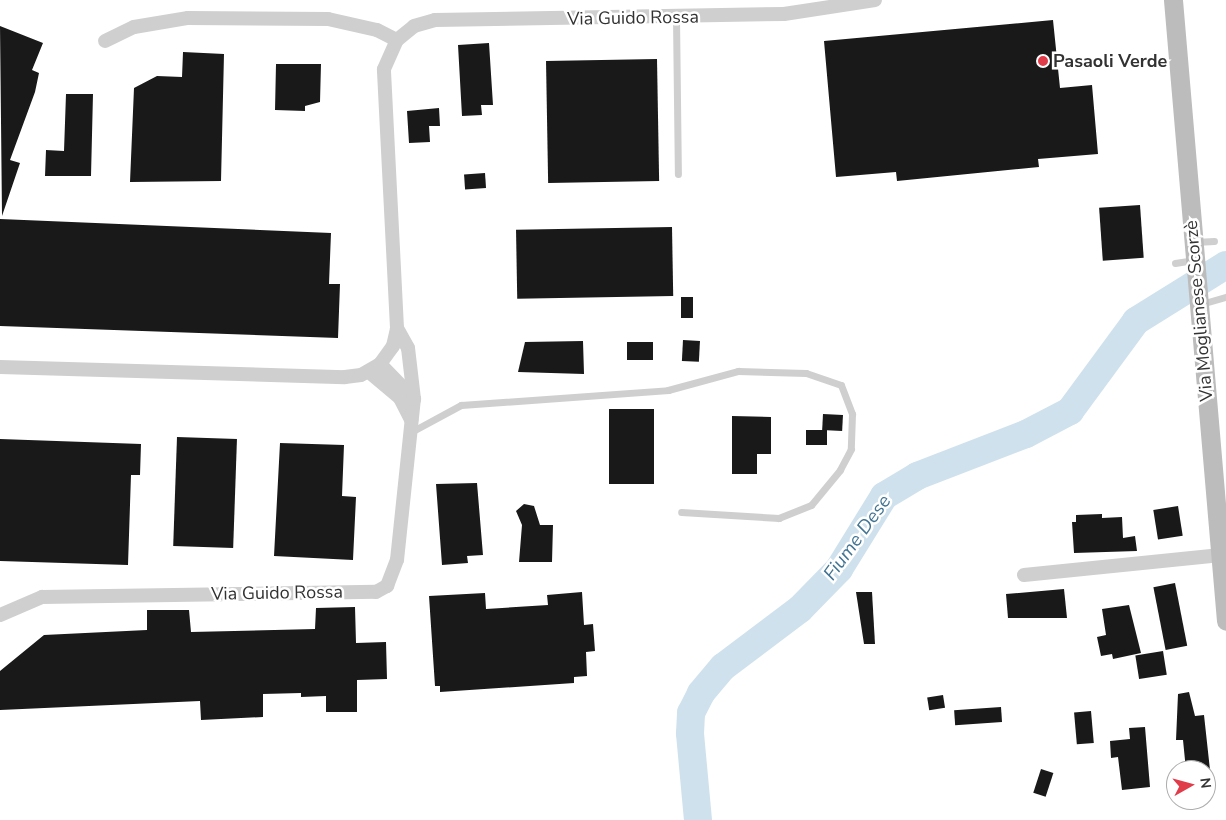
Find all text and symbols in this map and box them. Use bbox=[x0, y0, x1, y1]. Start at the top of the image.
street label: Via Guido Rossa bbox=[567, 6, 699, 30]
place label: Pasaoli Verde bbox=[1053, 50, 1167, 72]
marker: Pasaoli Verde bbox=[1037, 55, 1049, 67]
street label: Via Moglianese Scorzè bbox=[1180, 219, 1218, 403]
water label: Fiume Dese bbox=[819, 491, 897, 585]
street label: Via Guido Rossa bbox=[211, 581, 343, 605]
north arrow bbox=[1166, 760, 1216, 810]
text: N bbox=[1195, 777, 1215, 790]

